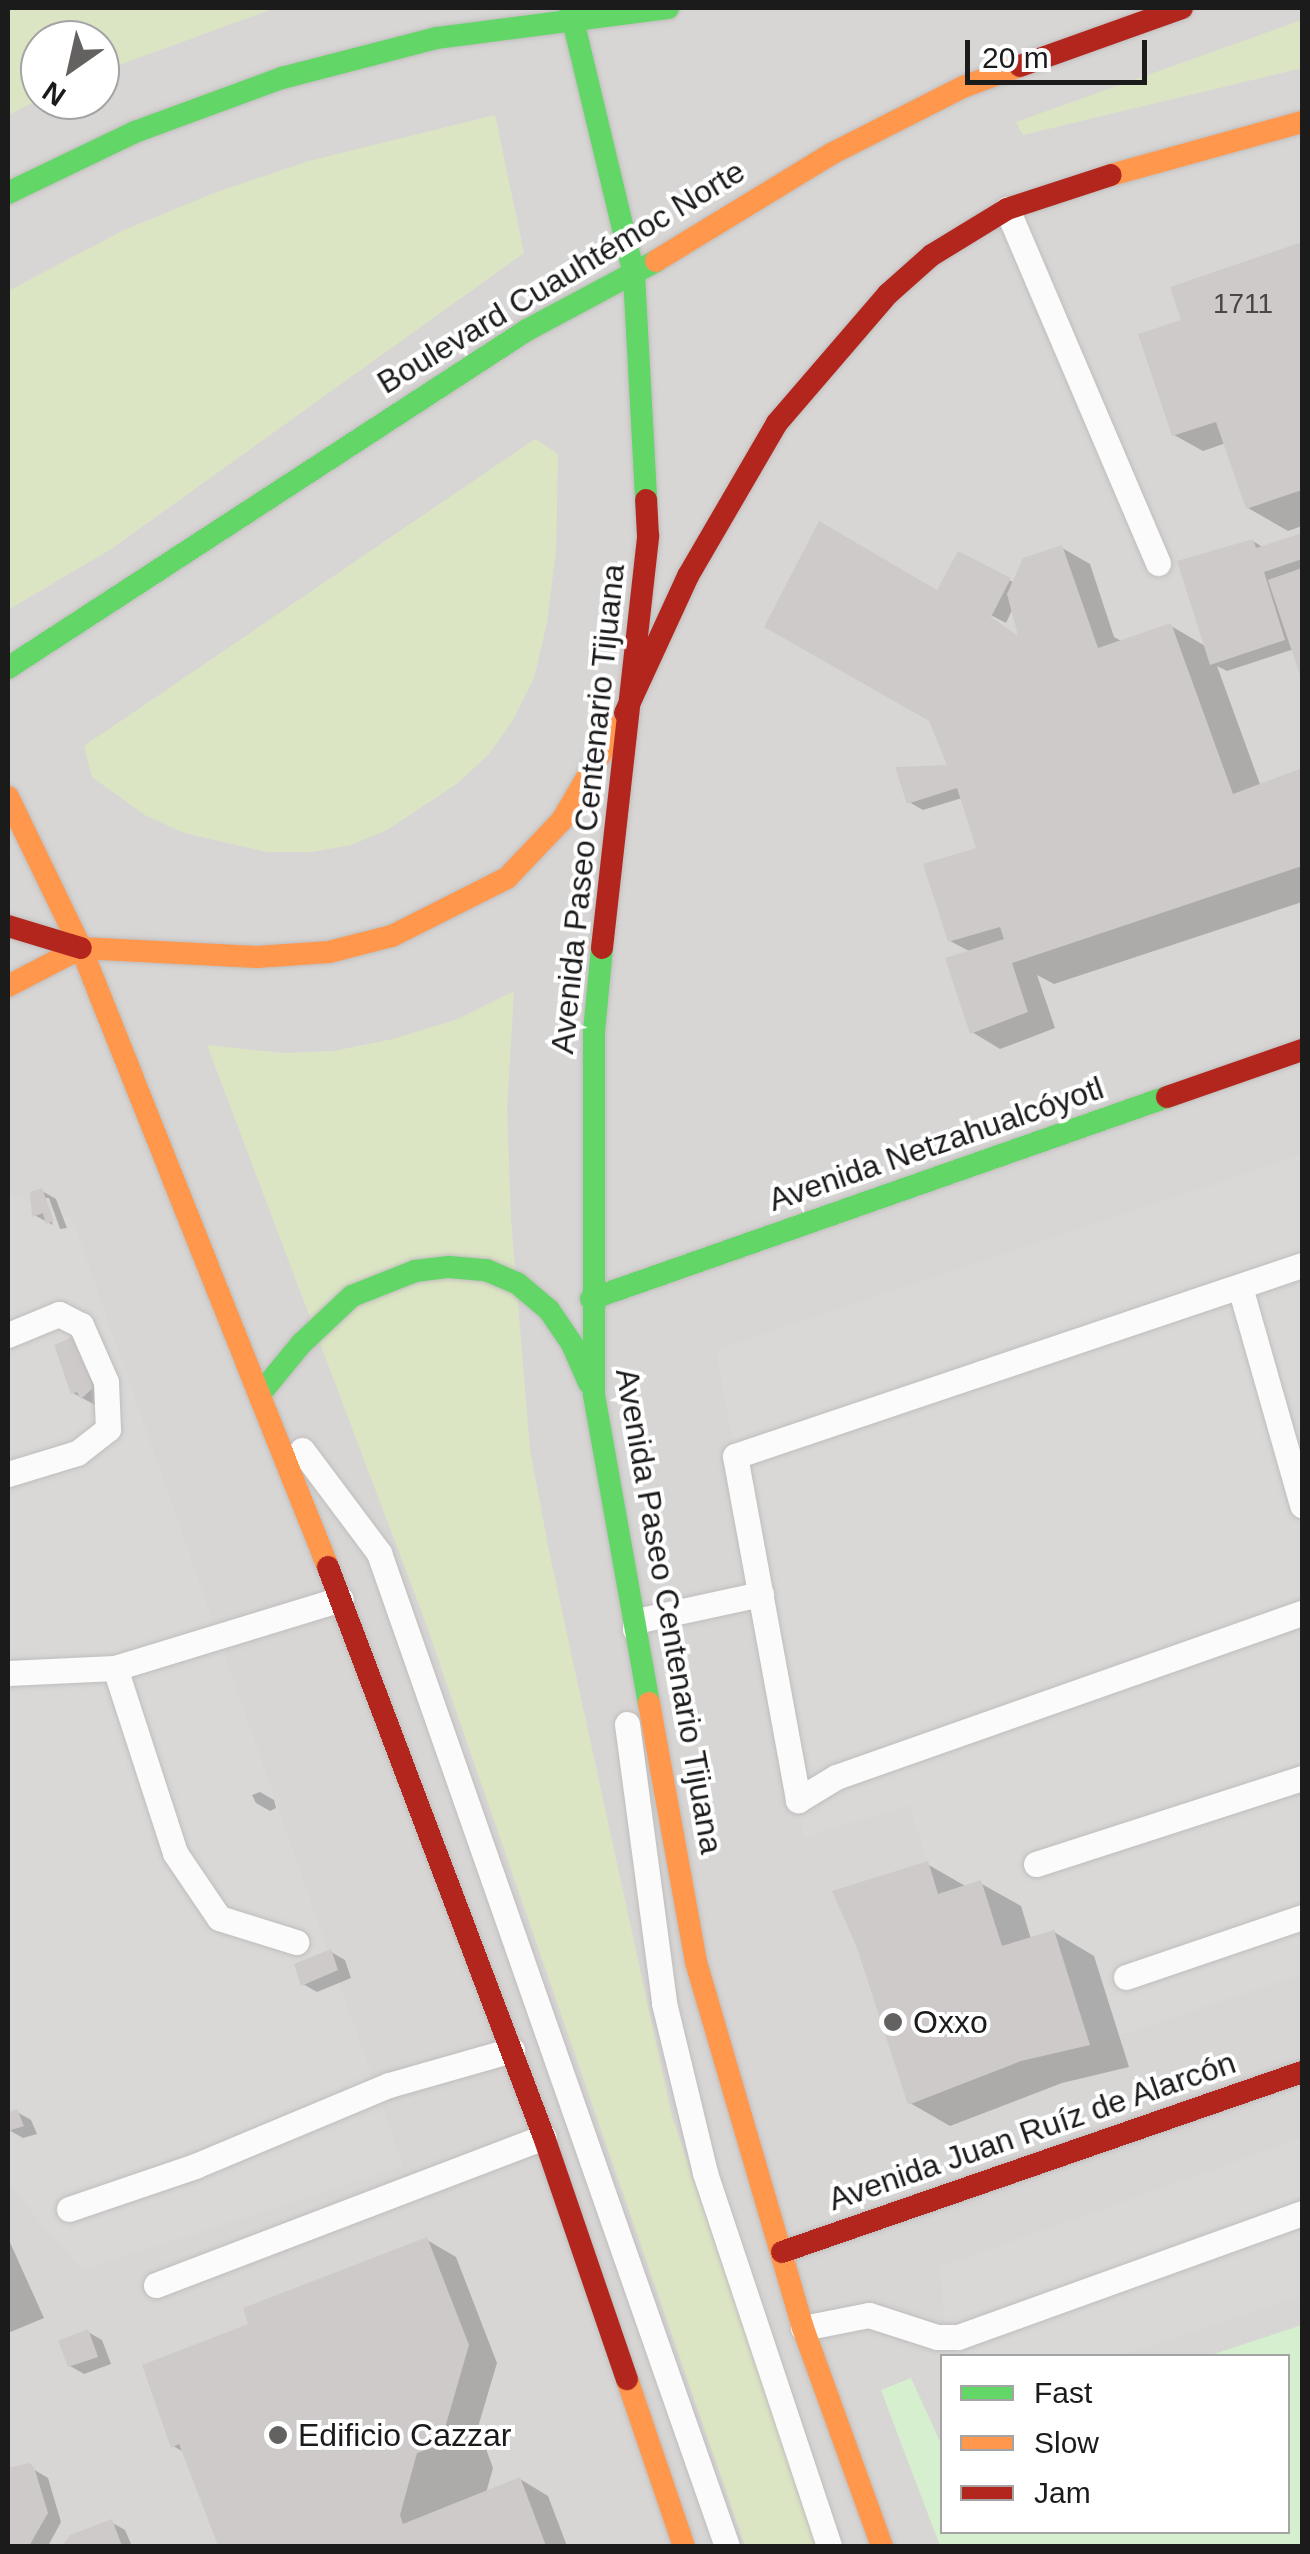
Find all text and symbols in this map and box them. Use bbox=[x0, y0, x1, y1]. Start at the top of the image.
north arrow bbox=[20, 20, 120, 120]
scale bar bbox=[970, 20, 1152, 82]
text: 20 m bbox=[982, 41, 1049, 74]
text: N bbox=[37, 75, 71, 112]
street label: Boulevard Cuauhtémoc Norte bbox=[370, 152, 752, 402]
house number: 1711 bbox=[1213, 287, 1273, 321]
street label: Avenida Paseo Centenario Tijuana bbox=[543, 562, 633, 1056]
street label: Avenida Netzahualcóyotl bbox=[764, 1069, 1108, 1219]
street label: Avenida Paseo Centenario Tijuana bbox=[607, 1365, 731, 1857]
place label: Oxxo bbox=[913, 2003, 988, 2041]
marker: Oxxo bbox=[882, 2011, 904, 2033]
street label: Avenida Juan Ruíz de Alarcón bbox=[823, 2043, 1241, 2219]
legend bbox=[940, 2354, 1290, 2534]
text: Fast bbox=[1034, 2376, 1092, 2409]
place label: Edificio Cazzar bbox=[298, 2416, 511, 2454]
marker: Edificio Cazzar bbox=[267, 2424, 289, 2446]
text: Slow bbox=[1034, 2426, 1099, 2459]
text: Jam bbox=[1034, 2476, 1091, 2509]

